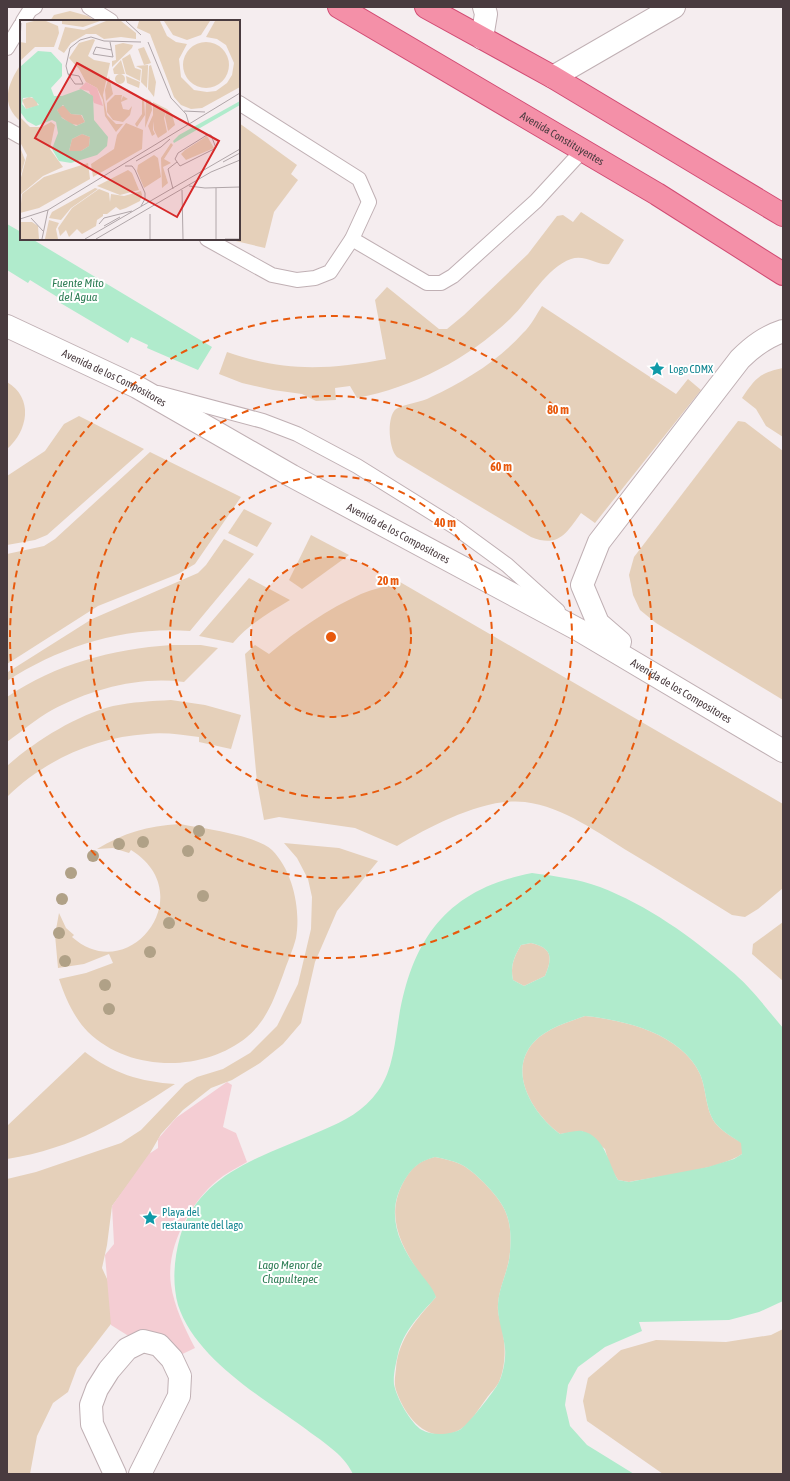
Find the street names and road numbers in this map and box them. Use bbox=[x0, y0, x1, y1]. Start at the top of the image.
street label: Avenida Constituyentes bbox=[518, 109, 606, 168]
street label: Avenida de los Compositores bbox=[60, 347, 169, 409]
street label: Avenida de los Compositores bbox=[345, 501, 452, 566]
street label: Avenida de los Compositores bbox=[629, 656, 734, 725]

